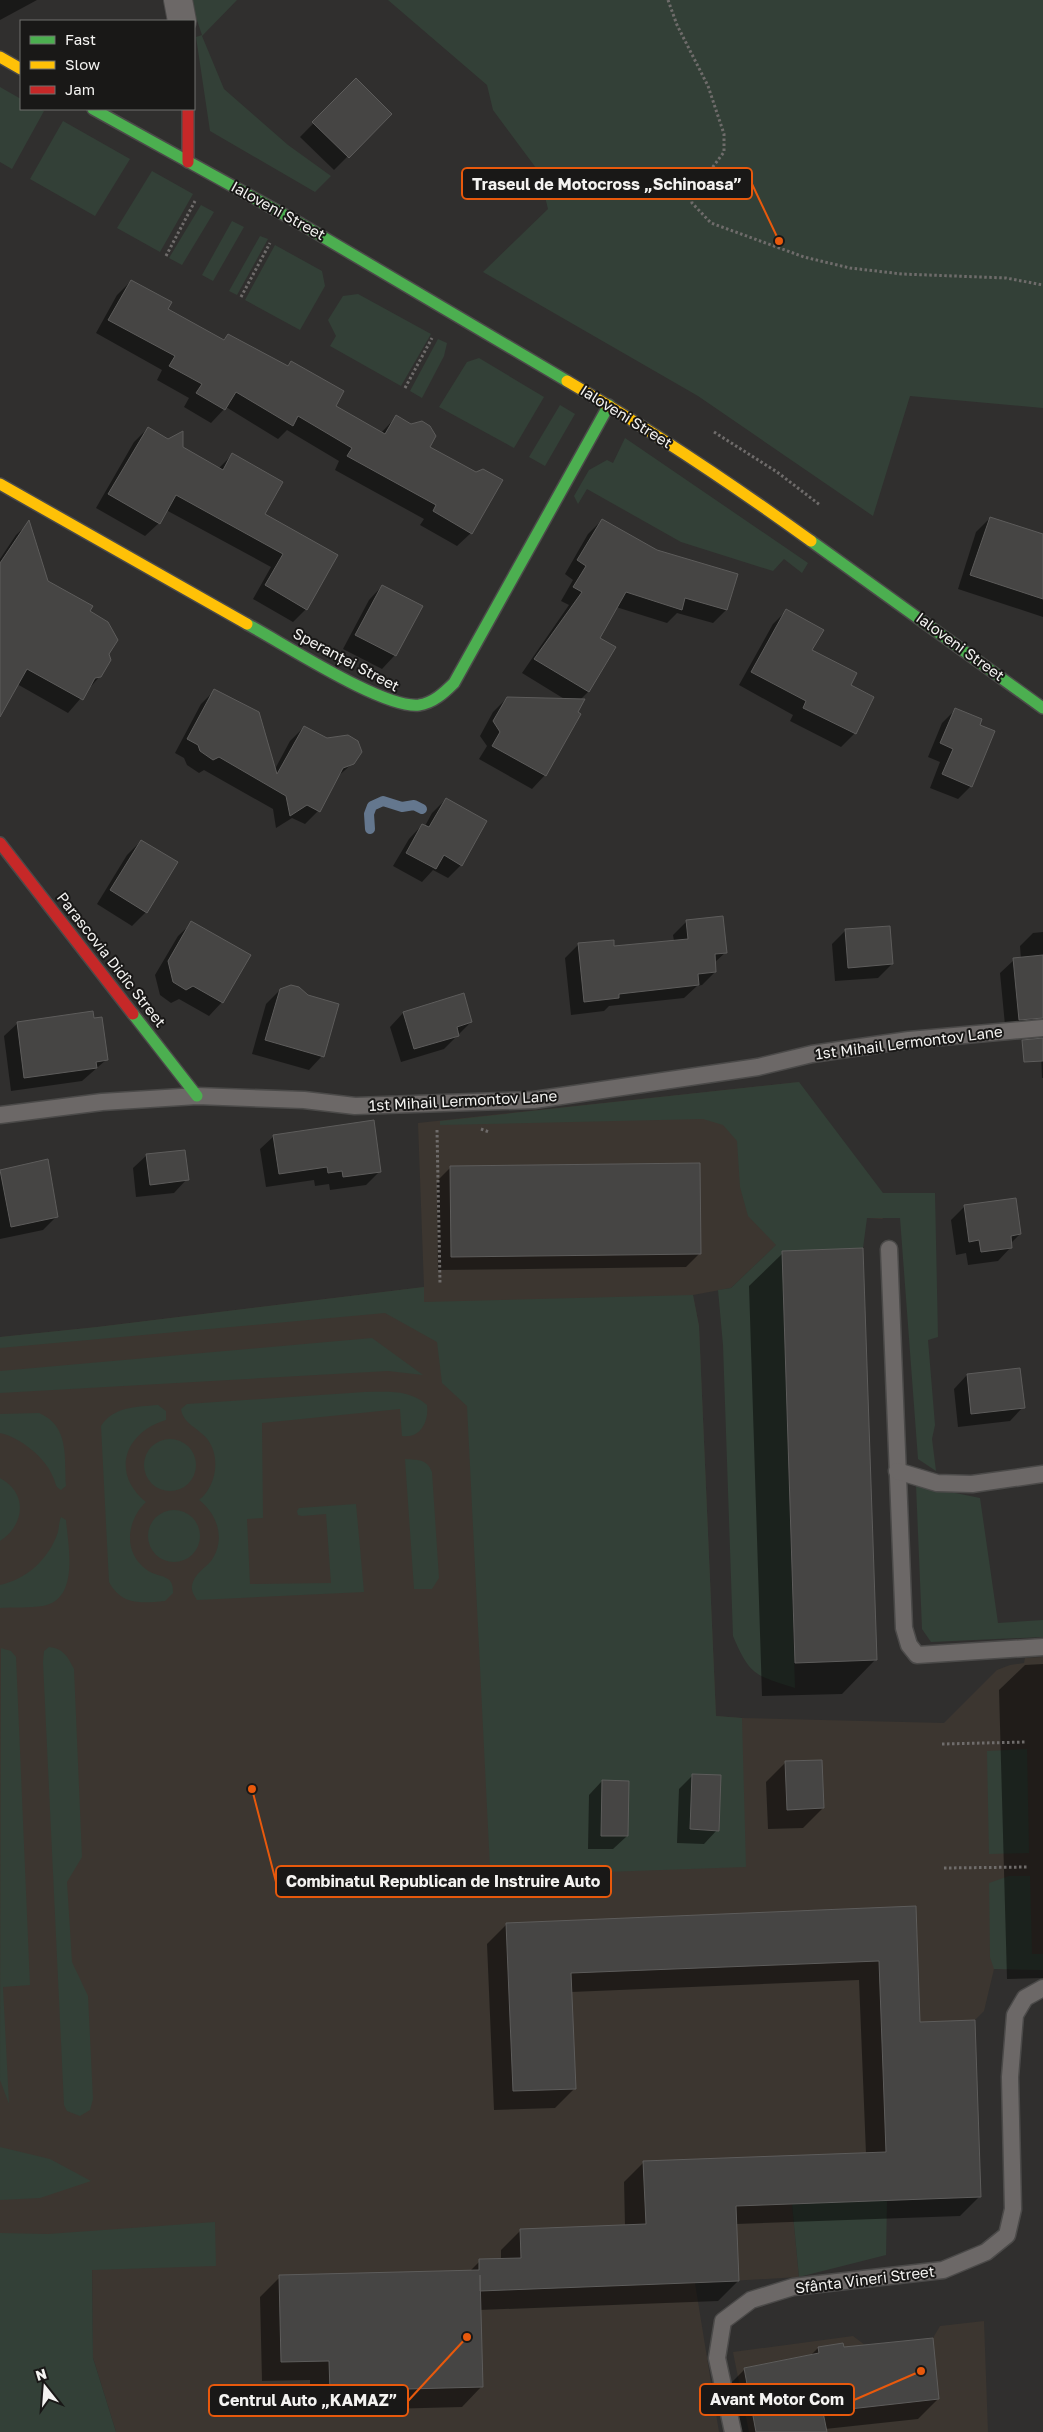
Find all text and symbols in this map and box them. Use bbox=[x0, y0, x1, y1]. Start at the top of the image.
legend bbox=[20, 20, 195, 110]
text: Fast bbox=[65, 30, 96, 48]
text: Slow bbox=[65, 55, 100, 73]
text: Jam bbox=[65, 80, 95, 98]
callout: Traseul de Motocross „Schinoasa” bbox=[462, 168, 752, 199]
text: Traseul de Motocross „Schinoasa” bbox=[472, 174, 742, 194]
street label: Ialoveni Street bbox=[228, 177, 329, 243]
street label: Ialoveni Street bbox=[577, 381, 676, 452]
street label: Ialoveni Street bbox=[913, 608, 1008, 684]
street label: Speranței Street bbox=[290, 624, 403, 695]
street label: Parascovia Didîc Street bbox=[54, 888, 170, 1030]
street label: 1st Mihail Lermontov Lane bbox=[814, 1022, 1004, 1062]
street label: 1st Mihail Lermontov Lane bbox=[368, 1086, 558, 1114]
callout: Combinatul Republican de Instruire Auto bbox=[276, 1866, 611, 1897]
text: Combinatul Republican de Instruire Auto bbox=[286, 1871, 601, 1891]
street label: Sfânta Vineri Street bbox=[794, 2262, 936, 2296]
north arrow bbox=[20, 2362, 70, 2412]
text: N bbox=[33, 2364, 49, 2384]
callout: Avant Motor Com bbox=[700, 2384, 854, 2415]
callout: Centrul Auto „KAMAZ” bbox=[209, 2385, 408, 2416]
text: Avant Motor Com bbox=[710, 2389, 844, 2409]
text: Centrul Auto „KAMAZ” bbox=[219, 2390, 397, 2410]

